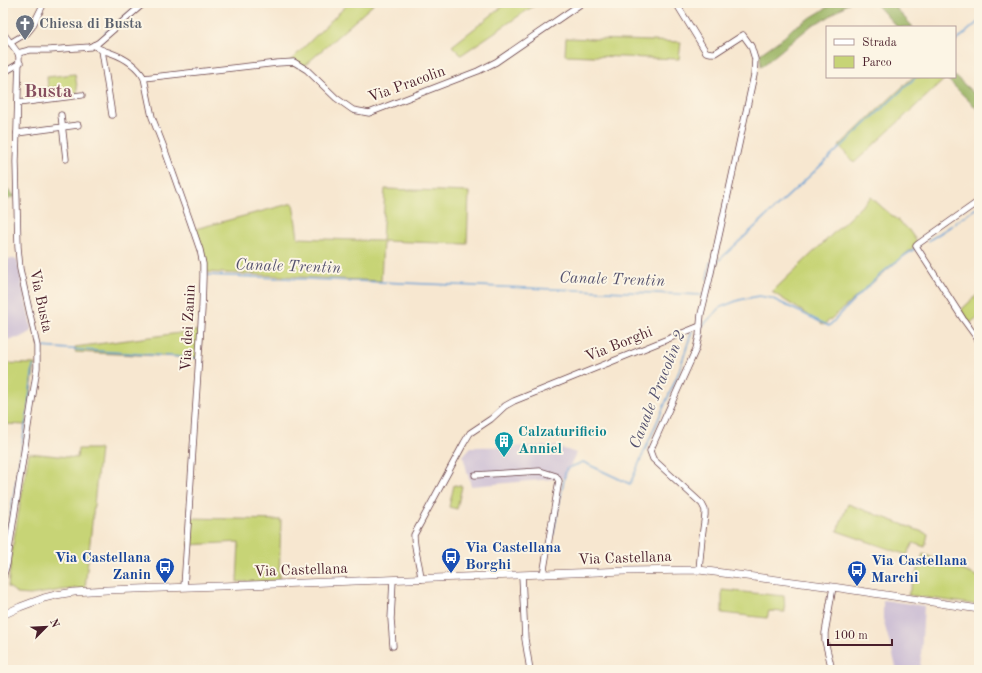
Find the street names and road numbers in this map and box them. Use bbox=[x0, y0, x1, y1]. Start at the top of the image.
street label: Via Pracolin bbox=[367, 64, 447, 106]
street label: Via Busta bbox=[26, 268, 54, 334]
street label: Via dei Zanin bbox=[179, 284, 199, 372]
street label: Via Borghi bbox=[583, 325, 655, 365]
street label: Via Castellana bbox=[578, 550, 673, 568]
street label: Via Castellana bbox=[254, 562, 349, 580]

